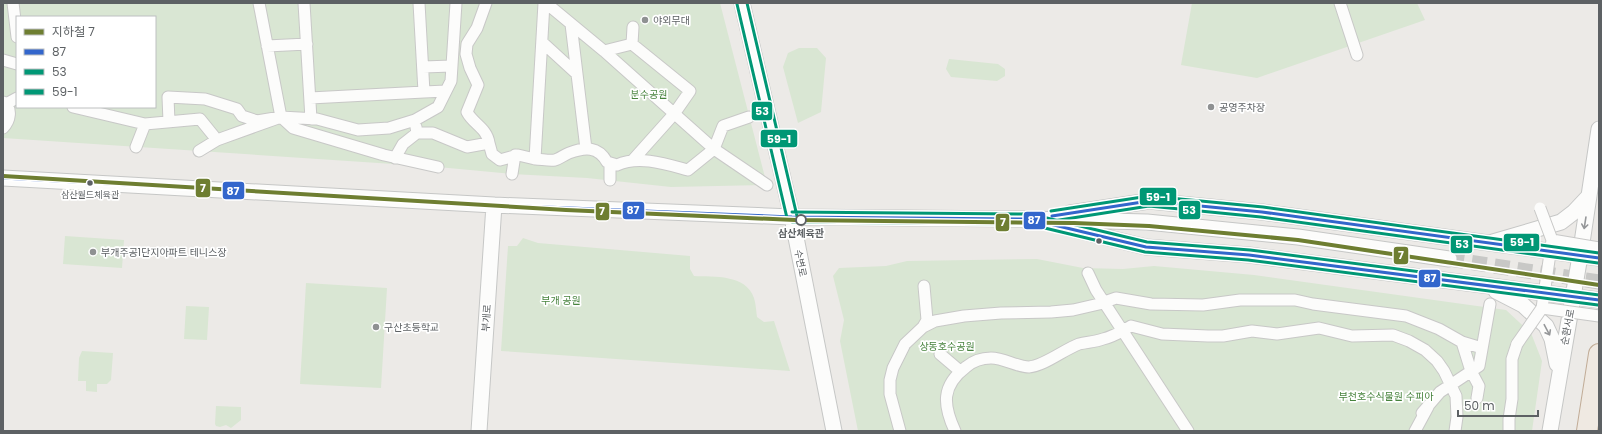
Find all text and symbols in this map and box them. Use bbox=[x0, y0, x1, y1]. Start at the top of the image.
place label: 야외무대 bbox=[653, 13, 690, 28]
marker: 야외무대 bbox=[640, 15, 650, 25]
legend bbox=[16, 16, 156, 108]
text: 지하철 7 bbox=[52, 23, 95, 40]
text: 87 bbox=[52, 43, 67, 60]
text: 53 bbox=[52, 63, 67, 80]
text: 59-1 bbox=[52, 83, 78, 100]
park label: 분수공원 bbox=[631, 87, 667, 102]
place label: 공영주차장 bbox=[1219, 100, 1265, 115]
line badge: 53 bbox=[751, 101, 773, 121]
marker: 공영주차장 bbox=[1206, 102, 1216, 112]
text: 53 bbox=[755, 103, 769, 119]
line badge: 59-1 bbox=[760, 129, 798, 148]
text: 59-1 bbox=[767, 131, 791, 147]
marker: 삼산월드체육관 bbox=[85, 178, 95, 188]
line badge: 7 bbox=[195, 178, 211, 198]
text: 7 bbox=[200, 180, 206, 196]
line badge: 87 bbox=[222, 181, 245, 200]
text: 87 bbox=[226, 183, 240, 199]
line badge: 59-1 bbox=[1139, 187, 1177, 206]
place label: 삼산월드체육관 bbox=[61, 189, 120, 201]
text: 59-1 bbox=[1146, 189, 1170, 205]
line badge: 53 bbox=[1178, 200, 1201, 220]
line badge: 87 bbox=[622, 201, 645, 220]
line badge: 7 bbox=[595, 202, 610, 221]
text: 87 bbox=[626, 202, 640, 218]
text: 53 bbox=[1182, 202, 1196, 218]
text: 7 bbox=[599, 203, 605, 219]
line badge: 87 bbox=[1023, 211, 1046, 230]
text: 87 bbox=[1027, 212, 1041, 228]
line badge: 7 bbox=[995, 213, 1010, 232]
marker: 삼산체육관 bbox=[795, 214, 807, 226]
text: 7 bbox=[1000, 214, 1006, 230]
one-way arrow bbox=[1581, 216, 1589, 229]
place label: 삼산체육관 bbox=[778, 226, 824, 241]
line badge: 59-1 bbox=[1503, 233, 1540, 252]
text: 59-1 bbox=[1510, 234, 1534, 250]
line badge: 53 bbox=[1450, 235, 1473, 254]
unlabelled marker bbox=[1094, 236, 1104, 246]
text: 53 bbox=[1455, 236, 1469, 252]
place label: 부개주공1단지아파트 테니스장 bbox=[101, 245, 226, 260]
line badge: 7 bbox=[1393, 246, 1409, 265]
marker: 부개주공1단지아파트 테니스장 bbox=[88, 247, 98, 257]
text: 7 bbox=[1398, 247, 1404, 263]
street label: 수변로 bbox=[791, 248, 811, 278]
line badge: 87 bbox=[1418, 269, 1441, 288]
text: 87 bbox=[1423, 270, 1437, 286]
park label: 부개 공원 bbox=[541, 293, 581, 308]
street label: 부개로 bbox=[478, 304, 495, 332]
street label: 순환서로 bbox=[1557, 308, 1578, 347]
place label: 구산초등학교 bbox=[384, 320, 439, 335]
marker: 구산초등학교 bbox=[371, 322, 381, 332]
one-way arrow bbox=[1544, 324, 1552, 336]
park label: 상동호수공원 bbox=[919, 339, 975, 354]
park label: 부천호수식물원 수피아 bbox=[1339, 389, 1434, 404]
scale bar bbox=[1458, 392, 1538, 418]
text: 50 m bbox=[1464, 397, 1495, 414]

